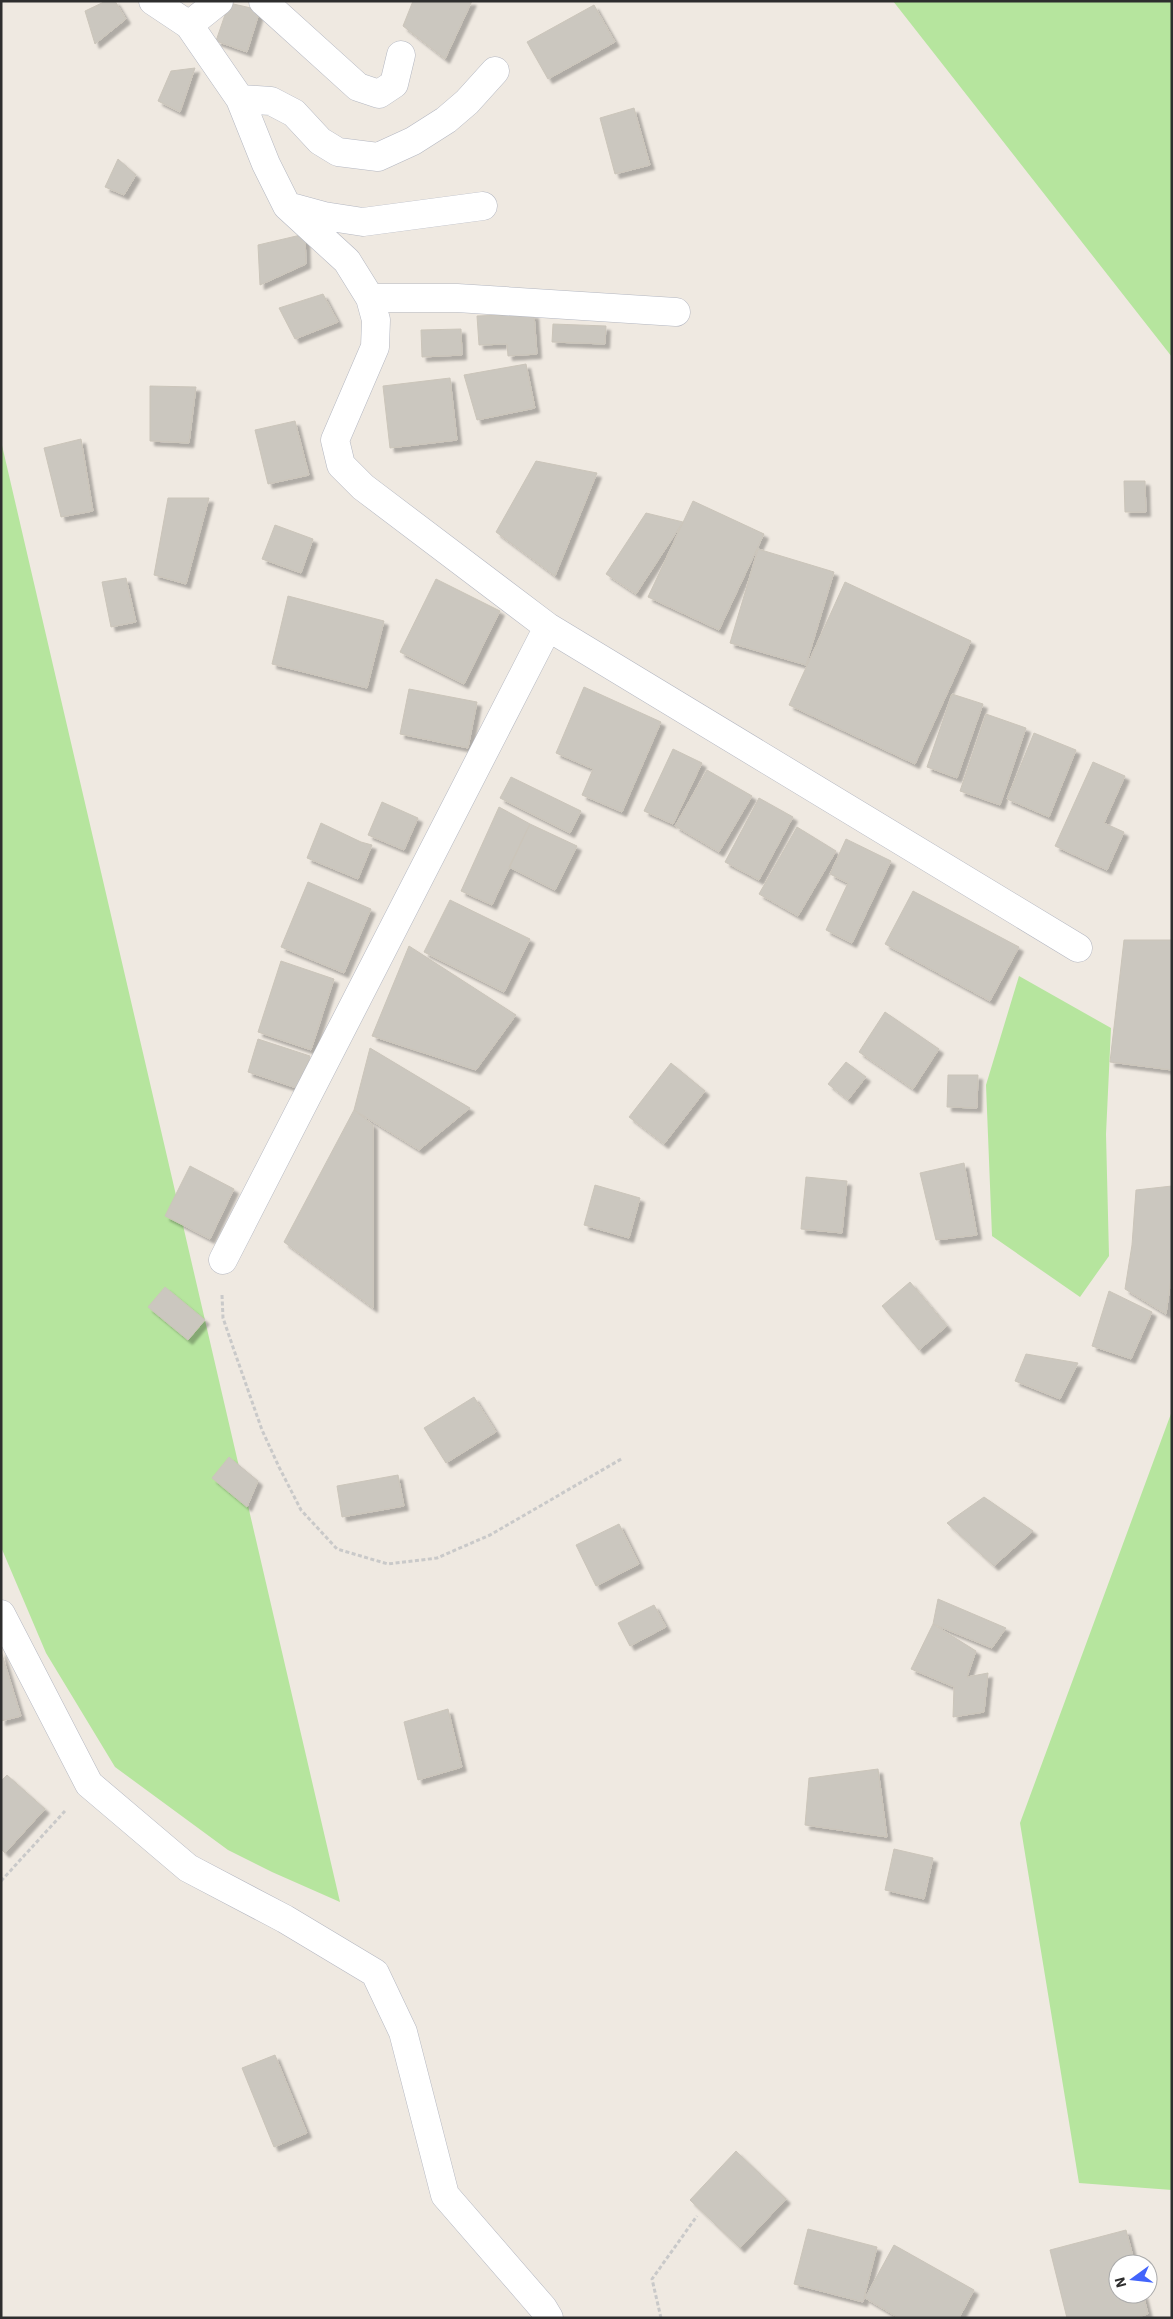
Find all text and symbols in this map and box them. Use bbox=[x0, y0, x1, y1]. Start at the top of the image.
north arrow bbox=[1108, 2254, 1158, 2304]
text: N bbox=[1110, 2275, 1130, 2290]

